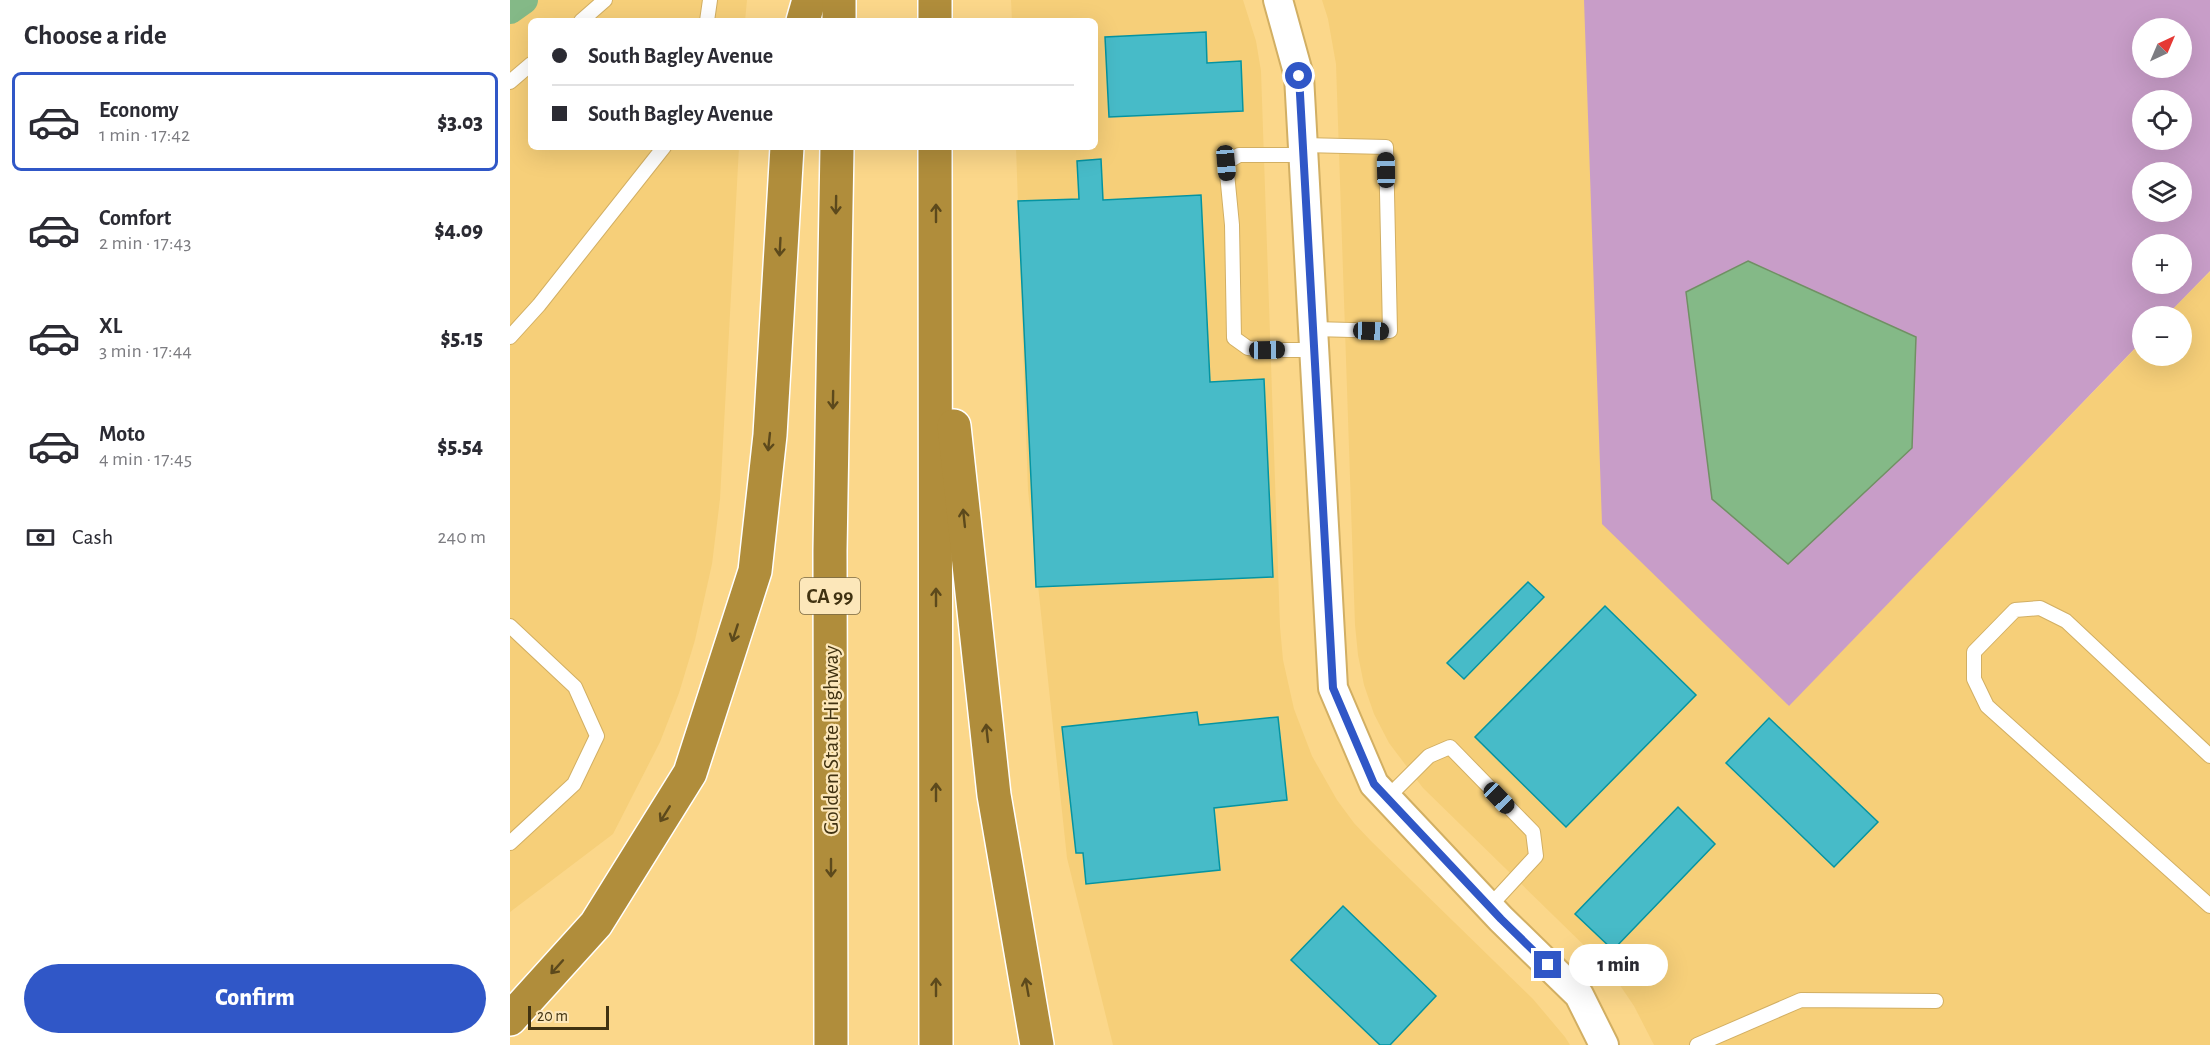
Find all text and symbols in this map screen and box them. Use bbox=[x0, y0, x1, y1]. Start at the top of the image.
north arrow bbox=[2132, 18, 2192, 78]
map controls bbox=[2132, 18, 2192, 366]
text: Choose a ride bbox=[24, 22, 167, 49]
text: South Bagley Avenue bbox=[588, 45, 773, 67]
route start bbox=[1285, 62, 1312, 89]
button: locate bbox=[2132, 90, 2192, 150]
icon: car bbox=[27, 95, 81, 149]
text: Economy bbox=[99, 99, 179, 121]
text: South Bagley Avenue bbox=[588, 103, 773, 125]
text: $3.03 bbox=[437, 111, 483, 133]
text: 1 min · 17:42 bbox=[99, 125, 190, 145]
car bbox=[1215, 144, 1237, 182]
car bbox=[1377, 152, 1395, 188]
button: layers bbox=[2132, 162, 2192, 222]
one-way arrow bbox=[830, 195, 842, 215]
icon: car bbox=[27, 203, 81, 257]
one-way arrow bbox=[930, 203, 942, 223]
text: Comfort bbox=[99, 207, 171, 229]
text: $4.09 bbox=[434, 219, 483, 241]
text: 2 min · 17:43 bbox=[99, 233, 191, 253]
button: + bbox=[2132, 234, 2192, 294]
one-way arrow bbox=[775, 237, 786, 257]
button: − bbox=[2132, 306, 2192, 366]
icon: car bbox=[27, 311, 81, 365]
text: XL bbox=[99, 315, 122, 337]
car bbox=[1353, 321, 1389, 341]
text: $5.15 bbox=[441, 327, 483, 349]
text: 3 min · 17:44 bbox=[99, 341, 192, 361]
car bbox=[1249, 341, 1285, 359]
one-way arrow bbox=[827, 390, 838, 410]
icon: car bbox=[27, 419, 81, 473]
text: Moto bbox=[99, 423, 145, 445]
one-way arrow bbox=[763, 431, 774, 451]
text: $5.54 bbox=[437, 435, 483, 457]
text: 4 min · 17:45 bbox=[99, 449, 192, 469]
one-way arrow bbox=[958, 508, 969, 528]
icon: cash bbox=[24, 521, 57, 554]
text: Cash bbox=[72, 526, 113, 548]
text: 240 m bbox=[437, 527, 486, 547]
road number: CA 99 bbox=[800, 578, 860, 614]
one-way arrow bbox=[930, 587, 942, 607]
one-way arrow bbox=[729, 623, 740, 642]
street label: Golden State Highway bbox=[820, 645, 842, 835]
one-way arrow bbox=[981, 723, 992, 743]
car bbox=[1480, 779, 1518, 817]
one-way arrow bbox=[930, 782, 942, 802]
one-way arrow bbox=[658, 805, 670, 822]
one-way arrow bbox=[825, 858, 837, 878]
callout: 1 min bbox=[1569, 944, 1668, 986]
route end bbox=[1534, 951, 1561, 978]
text: 1 min bbox=[1597, 955, 1640, 975]
one-way arrow bbox=[550, 959, 564, 974]
button: Confirm bbox=[24, 964, 486, 1033]
one-way arrow bbox=[930, 977, 942, 997]
one-way arrow bbox=[1021, 978, 1032, 998]
scale bar bbox=[528, 1003, 609, 1030]
text: 20 m bbox=[537, 1008, 568, 1024]

